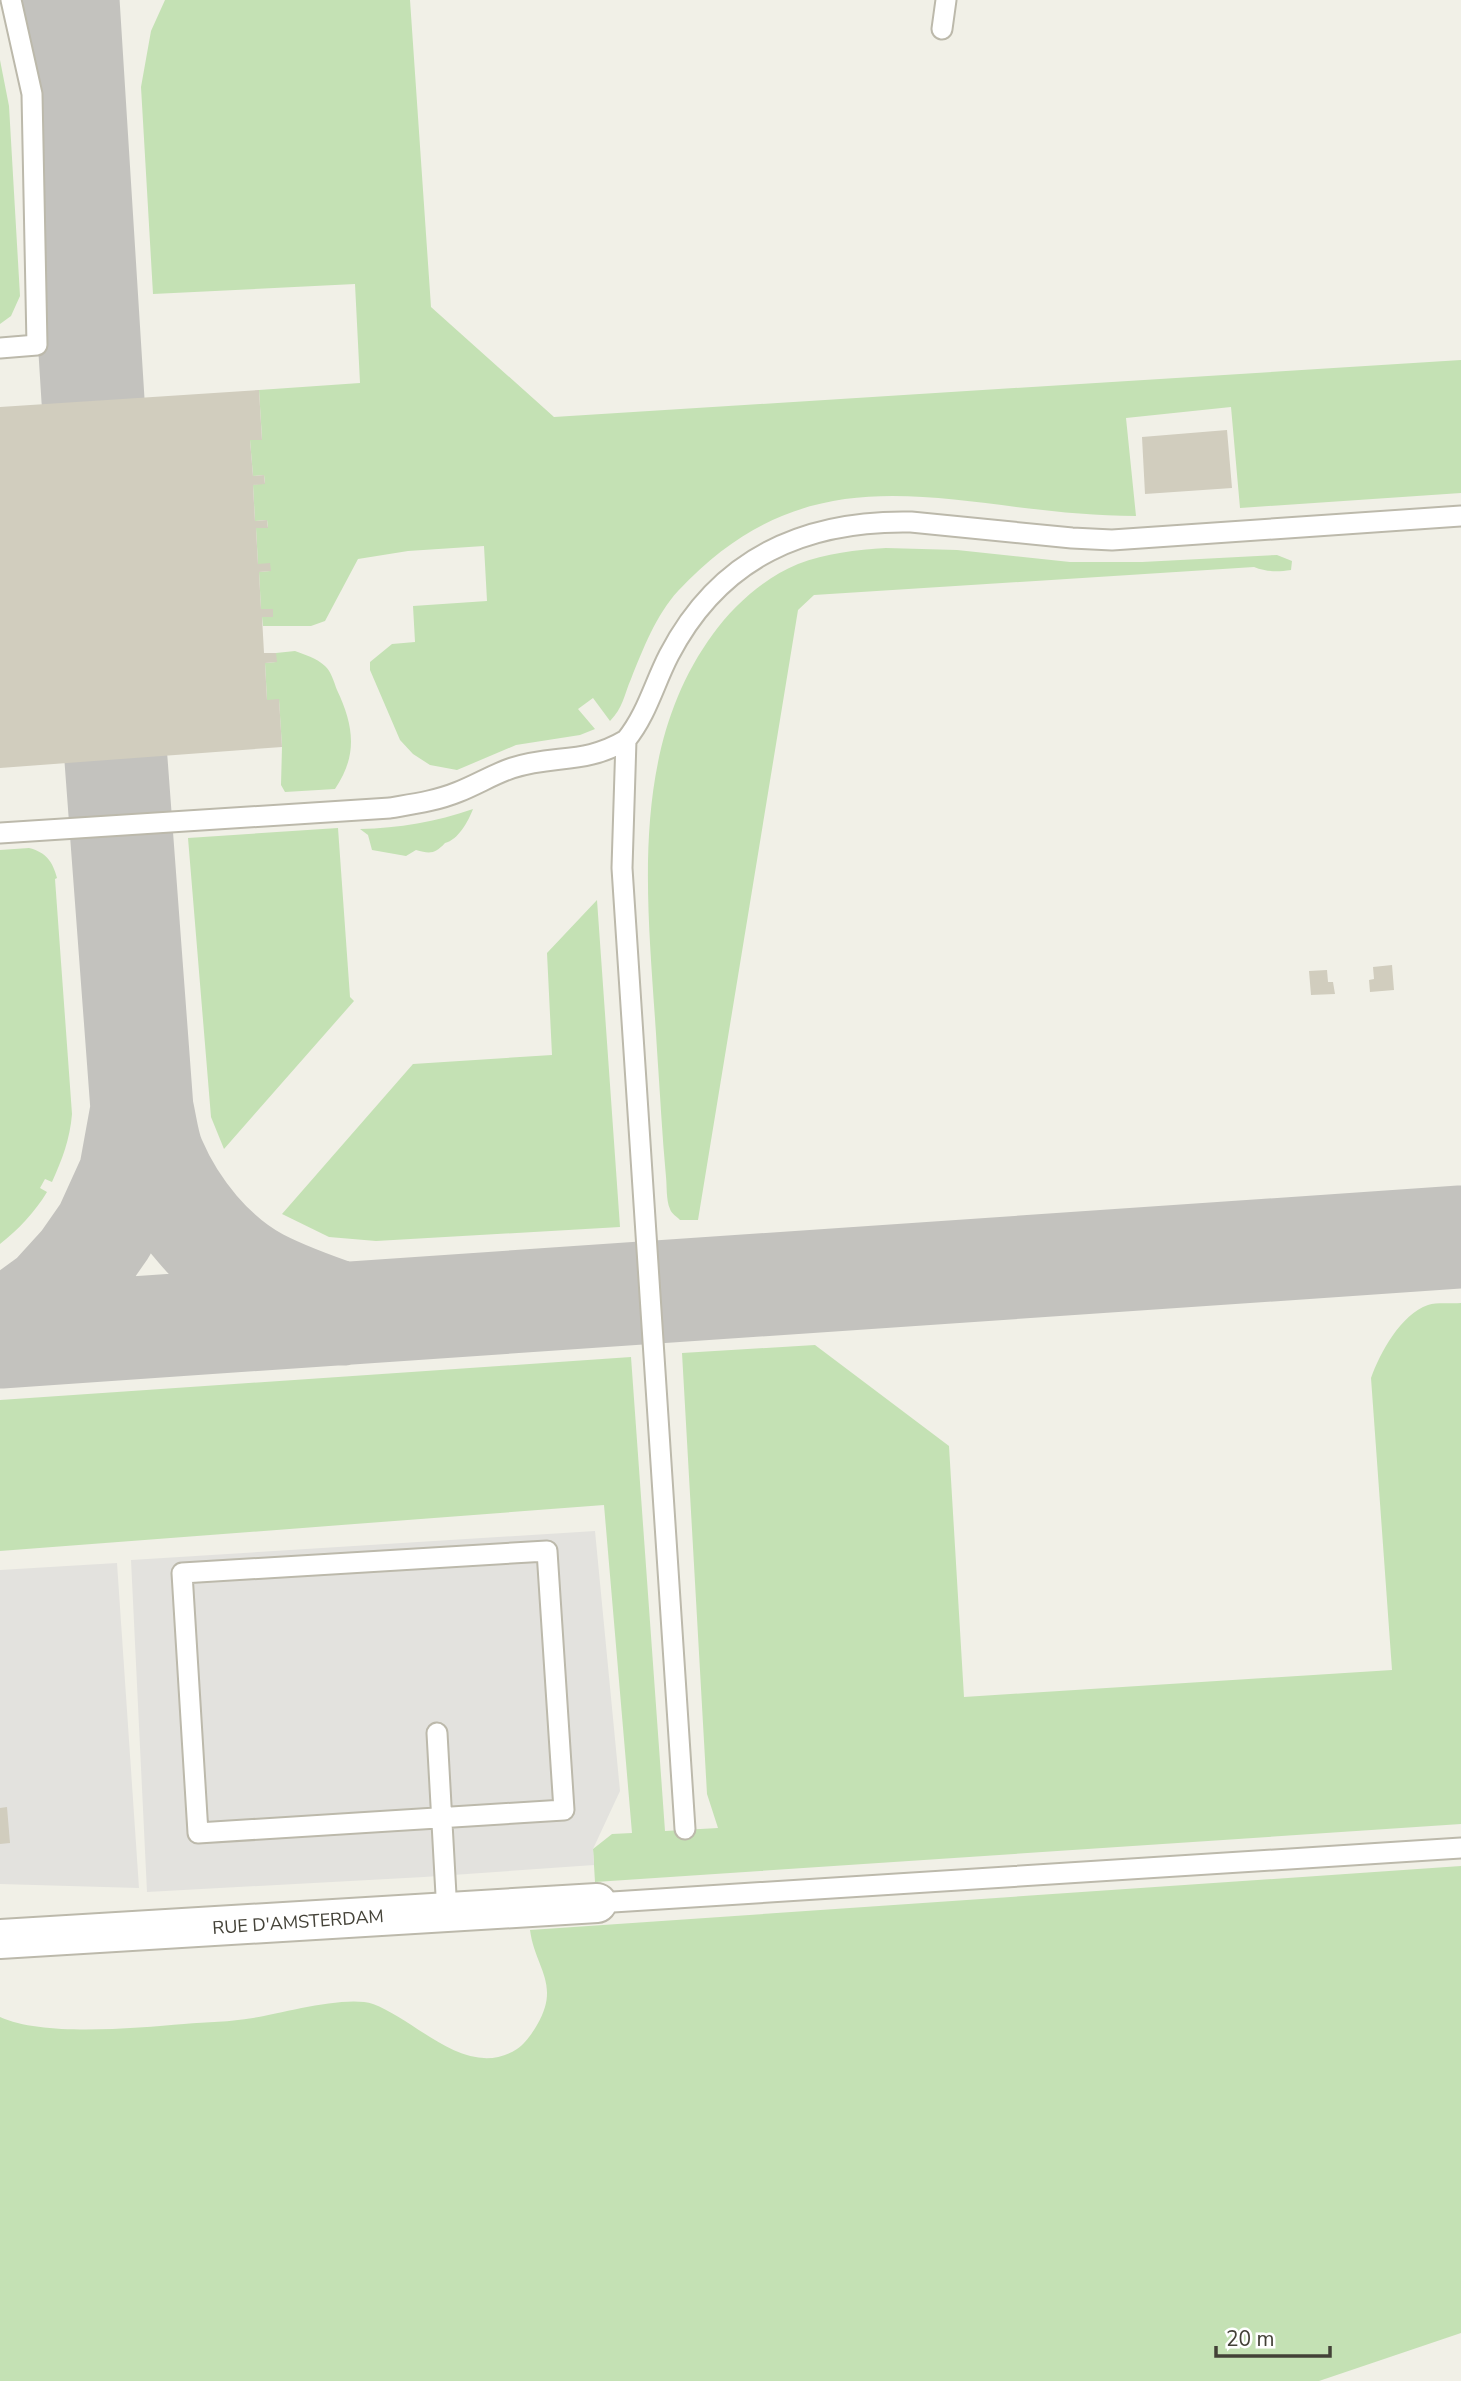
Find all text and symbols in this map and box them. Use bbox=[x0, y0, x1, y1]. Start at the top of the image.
street label: RUE D'AMSTERDAM bbox=[211, 1904, 385, 1940]
scale bar bbox=[1216, 2314, 1330, 2358]
text: 20 m bbox=[1226, 2325, 1275, 2353]

